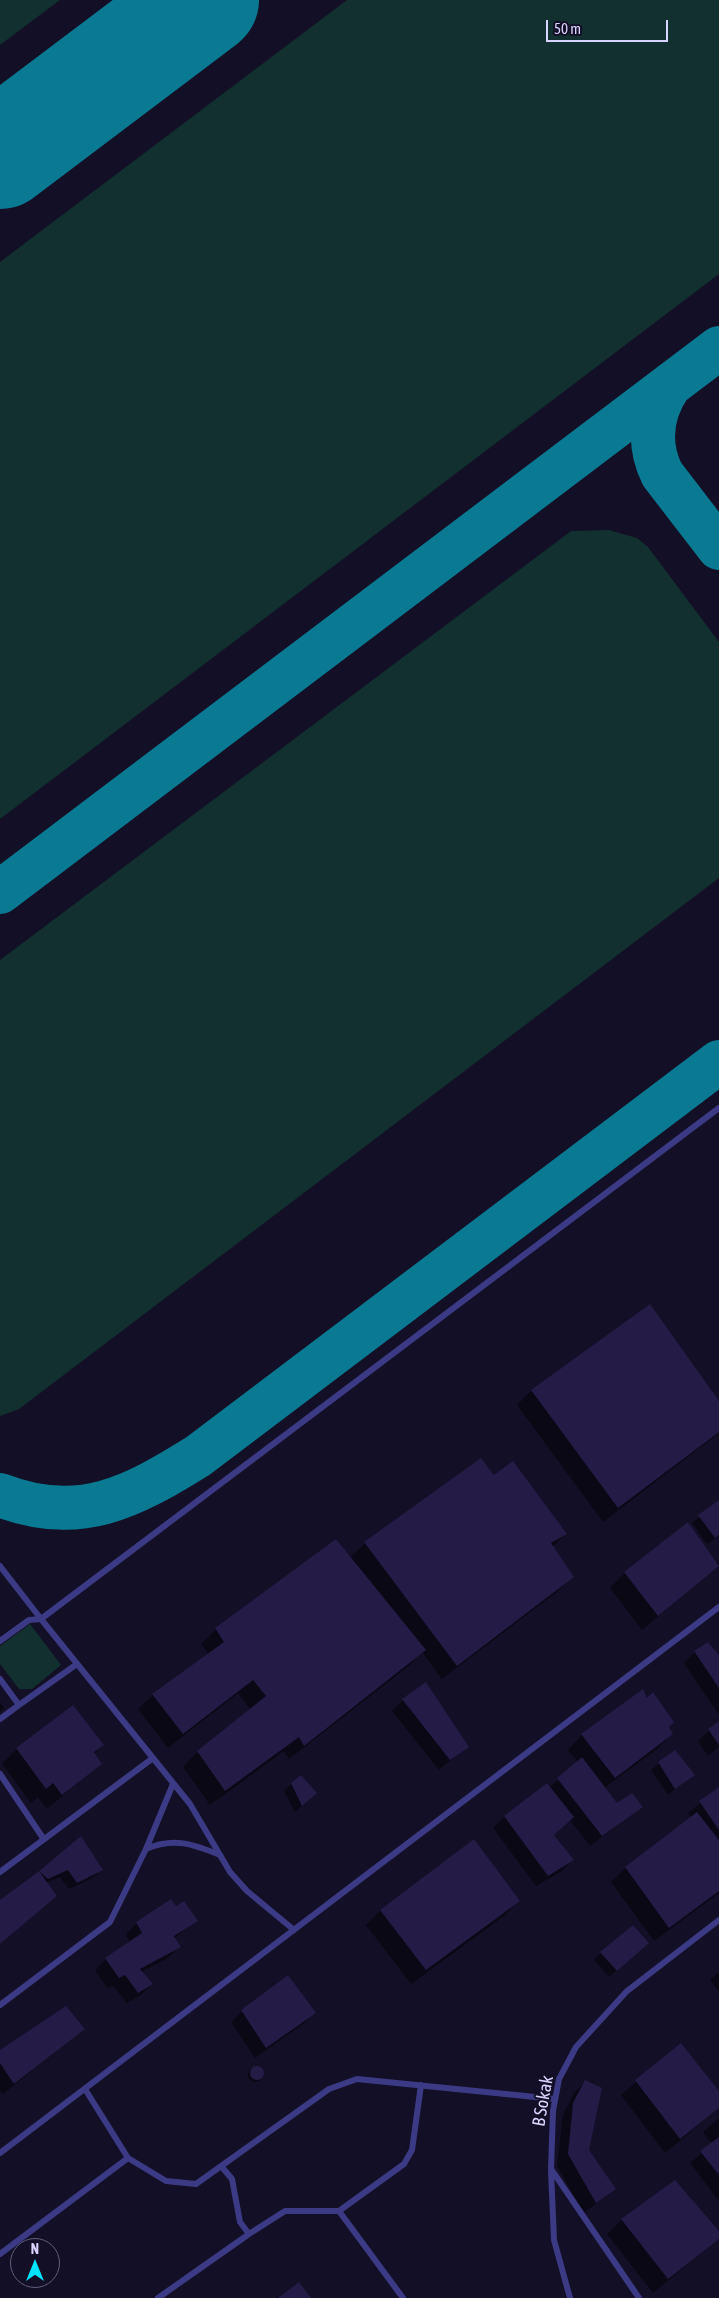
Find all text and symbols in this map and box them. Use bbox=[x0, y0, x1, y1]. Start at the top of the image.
scale bar bbox=[549, 10, 672, 42]
text: 50 m bbox=[554, 20, 581, 37]
street label: B Sokak bbox=[528, 2074, 558, 2128]
north arrow bbox=[10, 2238, 60, 2288]
text: N bbox=[31, 2241, 39, 2257]

